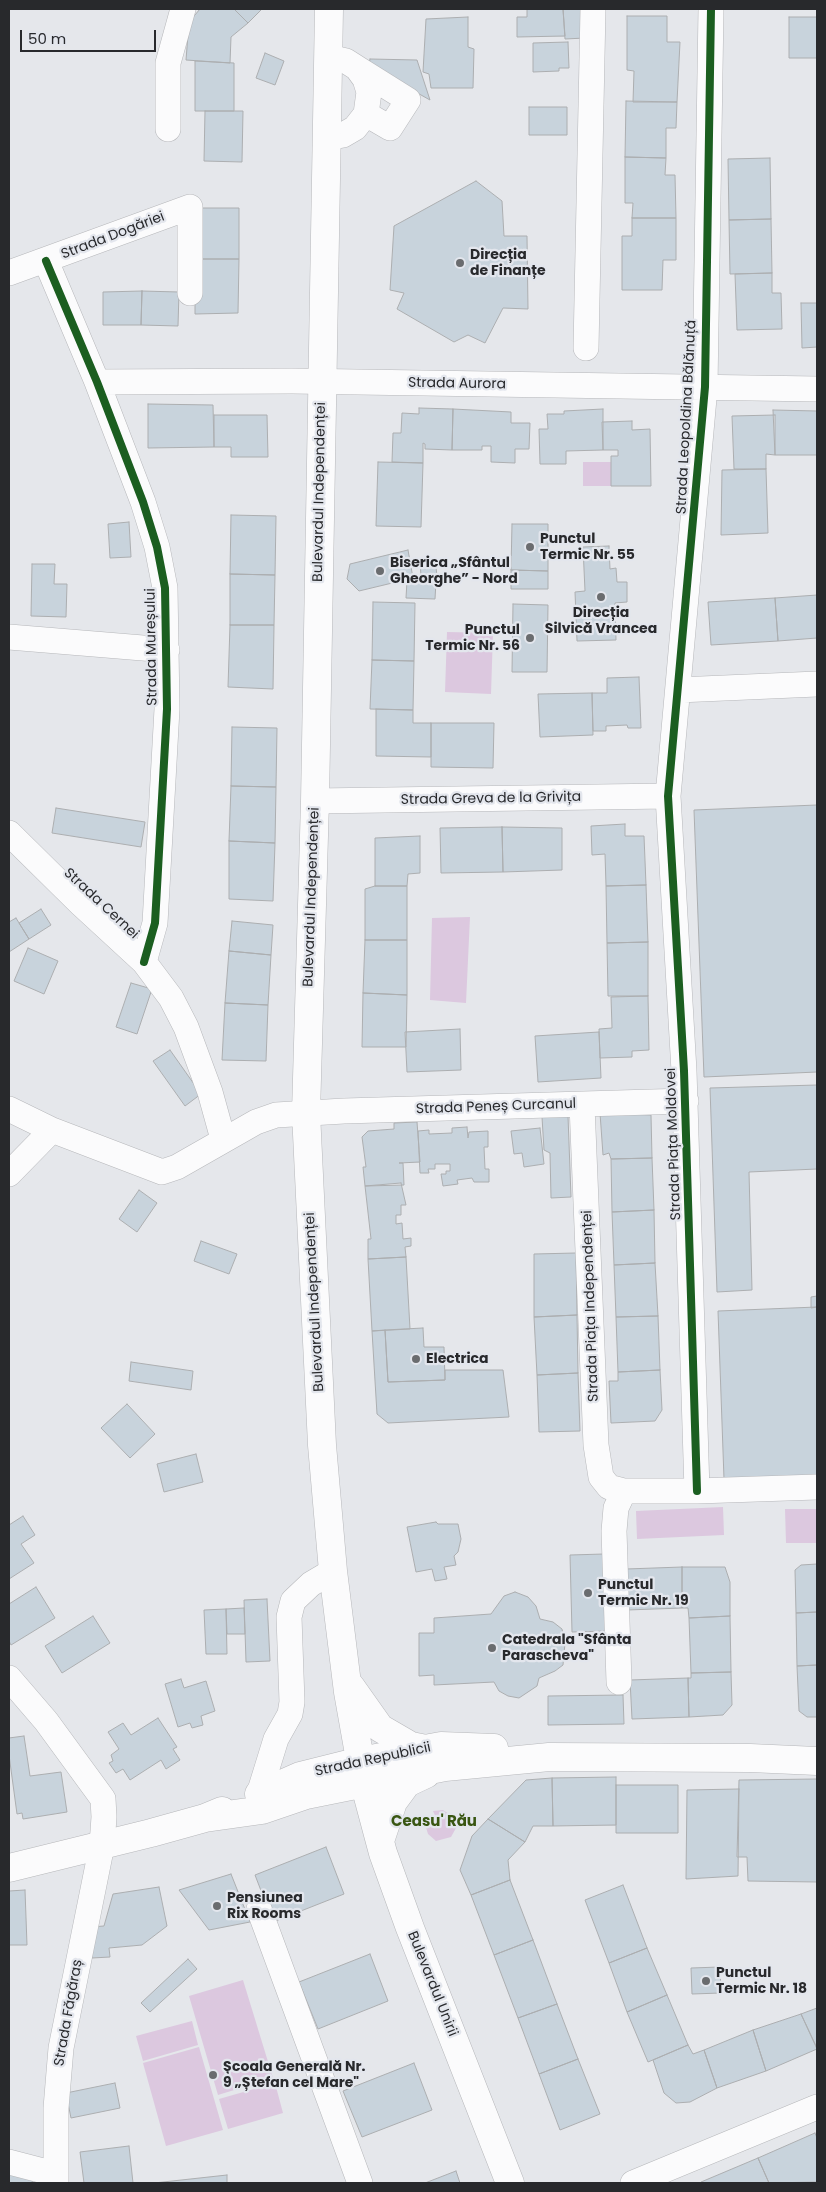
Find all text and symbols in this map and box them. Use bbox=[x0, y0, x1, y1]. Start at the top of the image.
scale bar bbox=[22, 20, 159, 52]
text: 50 m bbox=[28, 28, 66, 49]
street label: Strada Dogăriei bbox=[59, 209, 167, 263]
place label: Direcția de Finanțe bbox=[470, 247, 546, 280]
marker: Direcția de Finanțe bbox=[454, 257, 466, 269]
street label: Strada Leopoldina Bălănuță bbox=[674, 319, 700, 515]
street label: Strada Aurora bbox=[408, 375, 506, 393]
street label: Bulevardul Independenței bbox=[310, 402, 330, 582]
place label: Punctul Termic Nr. 55 bbox=[540, 531, 635, 564]
marker: Punctul Termic Nr. 55 bbox=[524, 541, 536, 553]
place label: Biserica „Sfântul Gheorghe” - Nord bbox=[390, 555, 518, 588]
marker: Biserica „Sfântul Gheorghe” - Nord bbox=[374, 565, 386, 577]
street label: Strada Mureșului bbox=[143, 588, 161, 706]
marker: Direcția Silvică Vrancea bbox=[595, 591, 607, 603]
place label: Direcția Silvică Vrancea bbox=[545, 605, 657, 638]
place label: Punctul Termic Nr. 56 bbox=[425, 622, 520, 654]
marker: Punctul Termic Nr. 56 bbox=[524, 632, 536, 644]
street label: Strada Greva de la Grivița bbox=[401, 789, 581, 809]
street label: Bulevardul Independenței bbox=[300, 807, 324, 987]
street label: Strada Cernei bbox=[60, 865, 142, 943]
street label: Strada Piața Moldovei bbox=[663, 1067, 685, 1221]
street label: Strada Peneș Curcanul bbox=[416, 1096, 576, 1118]
street label: Strada Piața Independenței bbox=[579, 1210, 603, 1402]
street label: Bulevardul Independenței bbox=[302, 1212, 328, 1392]
place label: Electrica bbox=[426, 1351, 489, 1367]
marker: Electrica bbox=[410, 1353, 422, 1365]
place label: Punctul Termic Nr. 19 bbox=[598, 1577, 689, 1610]
marker: Punctul Termic Nr. 19 bbox=[582, 1587, 594, 1599]
place label: Catedrala "Sfânta Parascheva" bbox=[502, 1632, 632, 1664]
marker: Catedrala "Sfânta Parascheva" bbox=[486, 1642, 498, 1654]
street label: Strada Republicii bbox=[314, 1740, 432, 1780]
district label: Ceasu' Rău bbox=[391, 1813, 477, 1831]
place label: Pensiunea Rix Rooms bbox=[227, 1890, 303, 1922]
marker: Pensiunea Rix Rooms bbox=[211, 1900, 223, 1912]
street label: Bulevardul Unirii bbox=[403, 1929, 461, 2039]
street label: Strada Făgăraș bbox=[51, 1958, 87, 2068]
place label: Punctul Termic Nr. 18 bbox=[716, 1965, 807, 1998]
marker: Punctul Termic Nr. 18 bbox=[700, 1975, 712, 1987]
place label: Școala Generală Nr. 9 „Ștefan cel Mare" bbox=[223, 2059, 365, 2092]
marker: Școala Generală Nr. 9 „Ștefan cel Mare" bbox=[207, 2069, 219, 2081]

